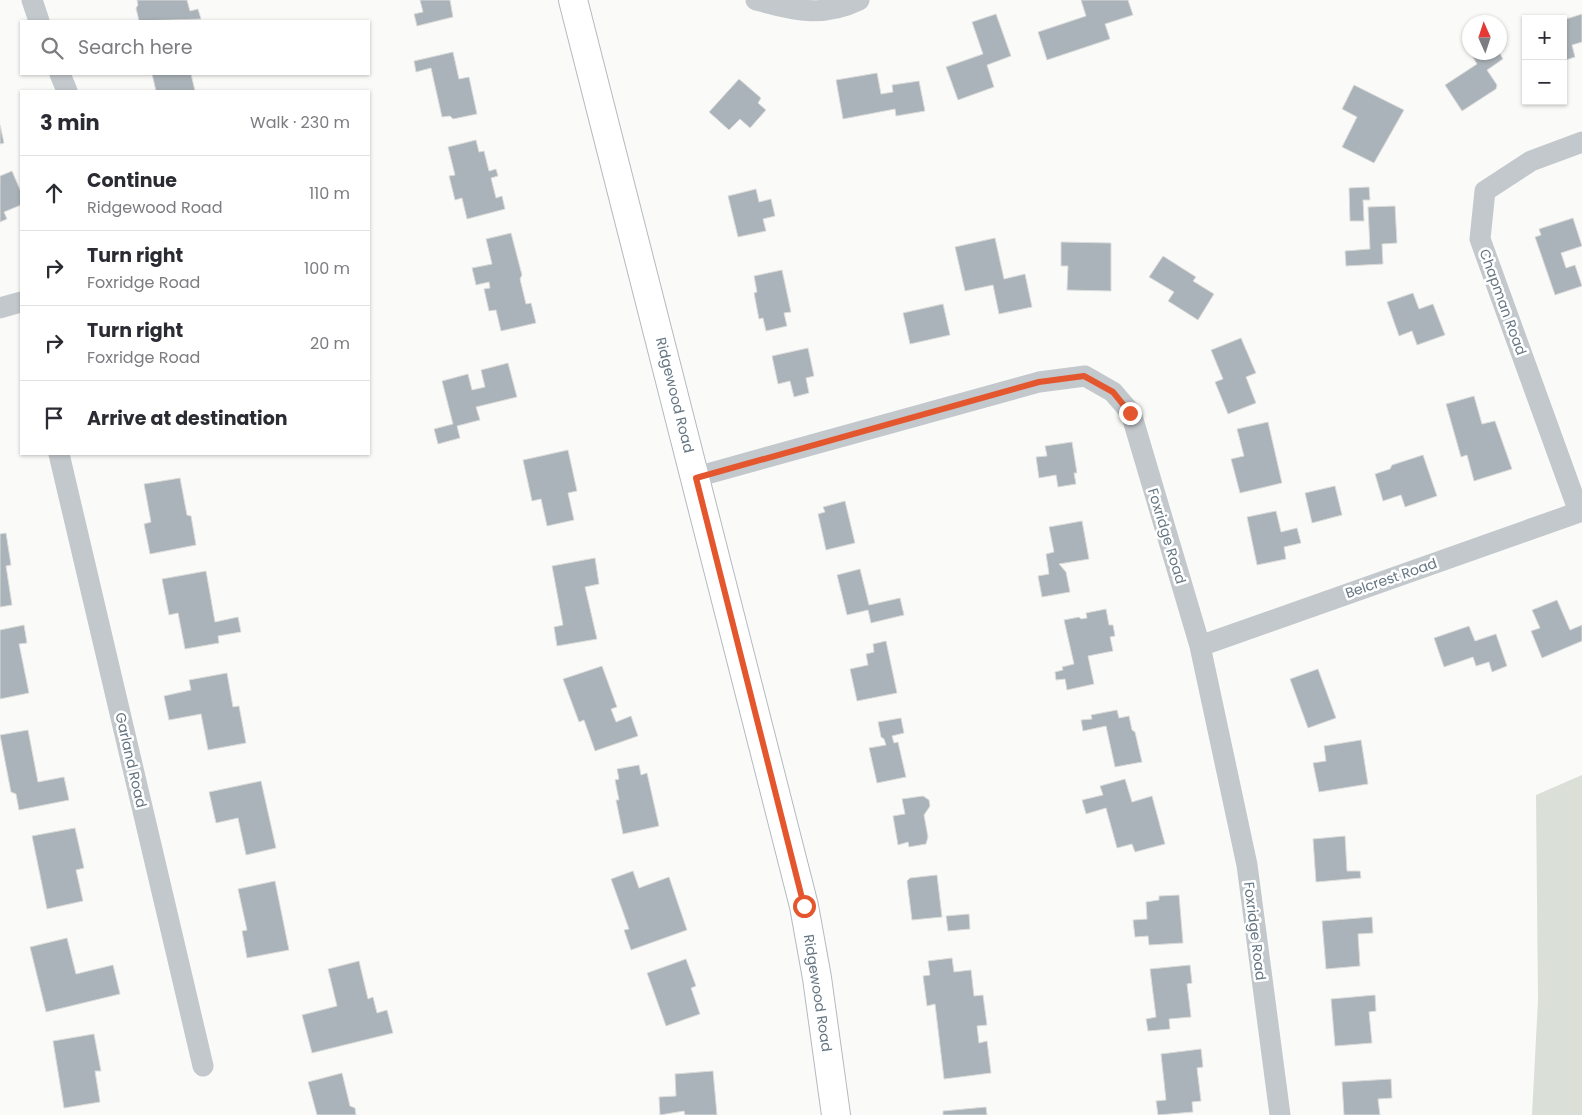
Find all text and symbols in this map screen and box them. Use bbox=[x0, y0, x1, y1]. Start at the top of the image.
north arrow bbox=[1462, 15, 1507, 60]
map controls bbox=[1522, 15, 1567, 105]
button: + bbox=[1522, 15, 1567, 60]
search box bbox=[20, 20, 370, 75]
icon: search bbox=[38, 34, 66, 62]
text: Search here bbox=[78, 34, 192, 61]
button: − bbox=[1522, 60, 1567, 105]
text: 3 min bbox=[40, 108, 100, 137]
text: Walk · 230 m bbox=[250, 111, 350, 134]
text: Continue bbox=[87, 167, 177, 194]
icon: ahead bbox=[40, 179, 68, 207]
text: 110 m bbox=[309, 182, 350, 205]
text: Ridgewood Road bbox=[87, 196, 223, 219]
text: Turn right bbox=[87, 242, 183, 269]
street label: Chapman Road bbox=[1475, 246, 1531, 358]
icon: right bbox=[40, 254, 68, 282]
text: 100 m bbox=[304, 257, 350, 280]
text: Foxridge Road bbox=[87, 271, 200, 294]
text: Turn right bbox=[87, 317, 183, 344]
icon: right bbox=[40, 329, 68, 357]
text: 20 m bbox=[310, 332, 350, 355]
street label: Ridgewood Road bbox=[651, 335, 699, 455]
text: Foxridge Road bbox=[87, 346, 200, 369]
route end bbox=[1119, 402, 1142, 425]
icon: arrive bbox=[40, 404, 68, 432]
text: Arrive at destination bbox=[87, 405, 288, 432]
street label: Foxridge Road bbox=[1143, 486, 1191, 586]
street label: Belcrest Road bbox=[1343, 553, 1439, 603]
street label: Garland Road bbox=[110, 710, 152, 810]
street label: Foxridge Road bbox=[1239, 881, 1271, 981]
route start bbox=[793, 895, 816, 918]
street label: Ridgewood Road bbox=[799, 933, 837, 1053]

